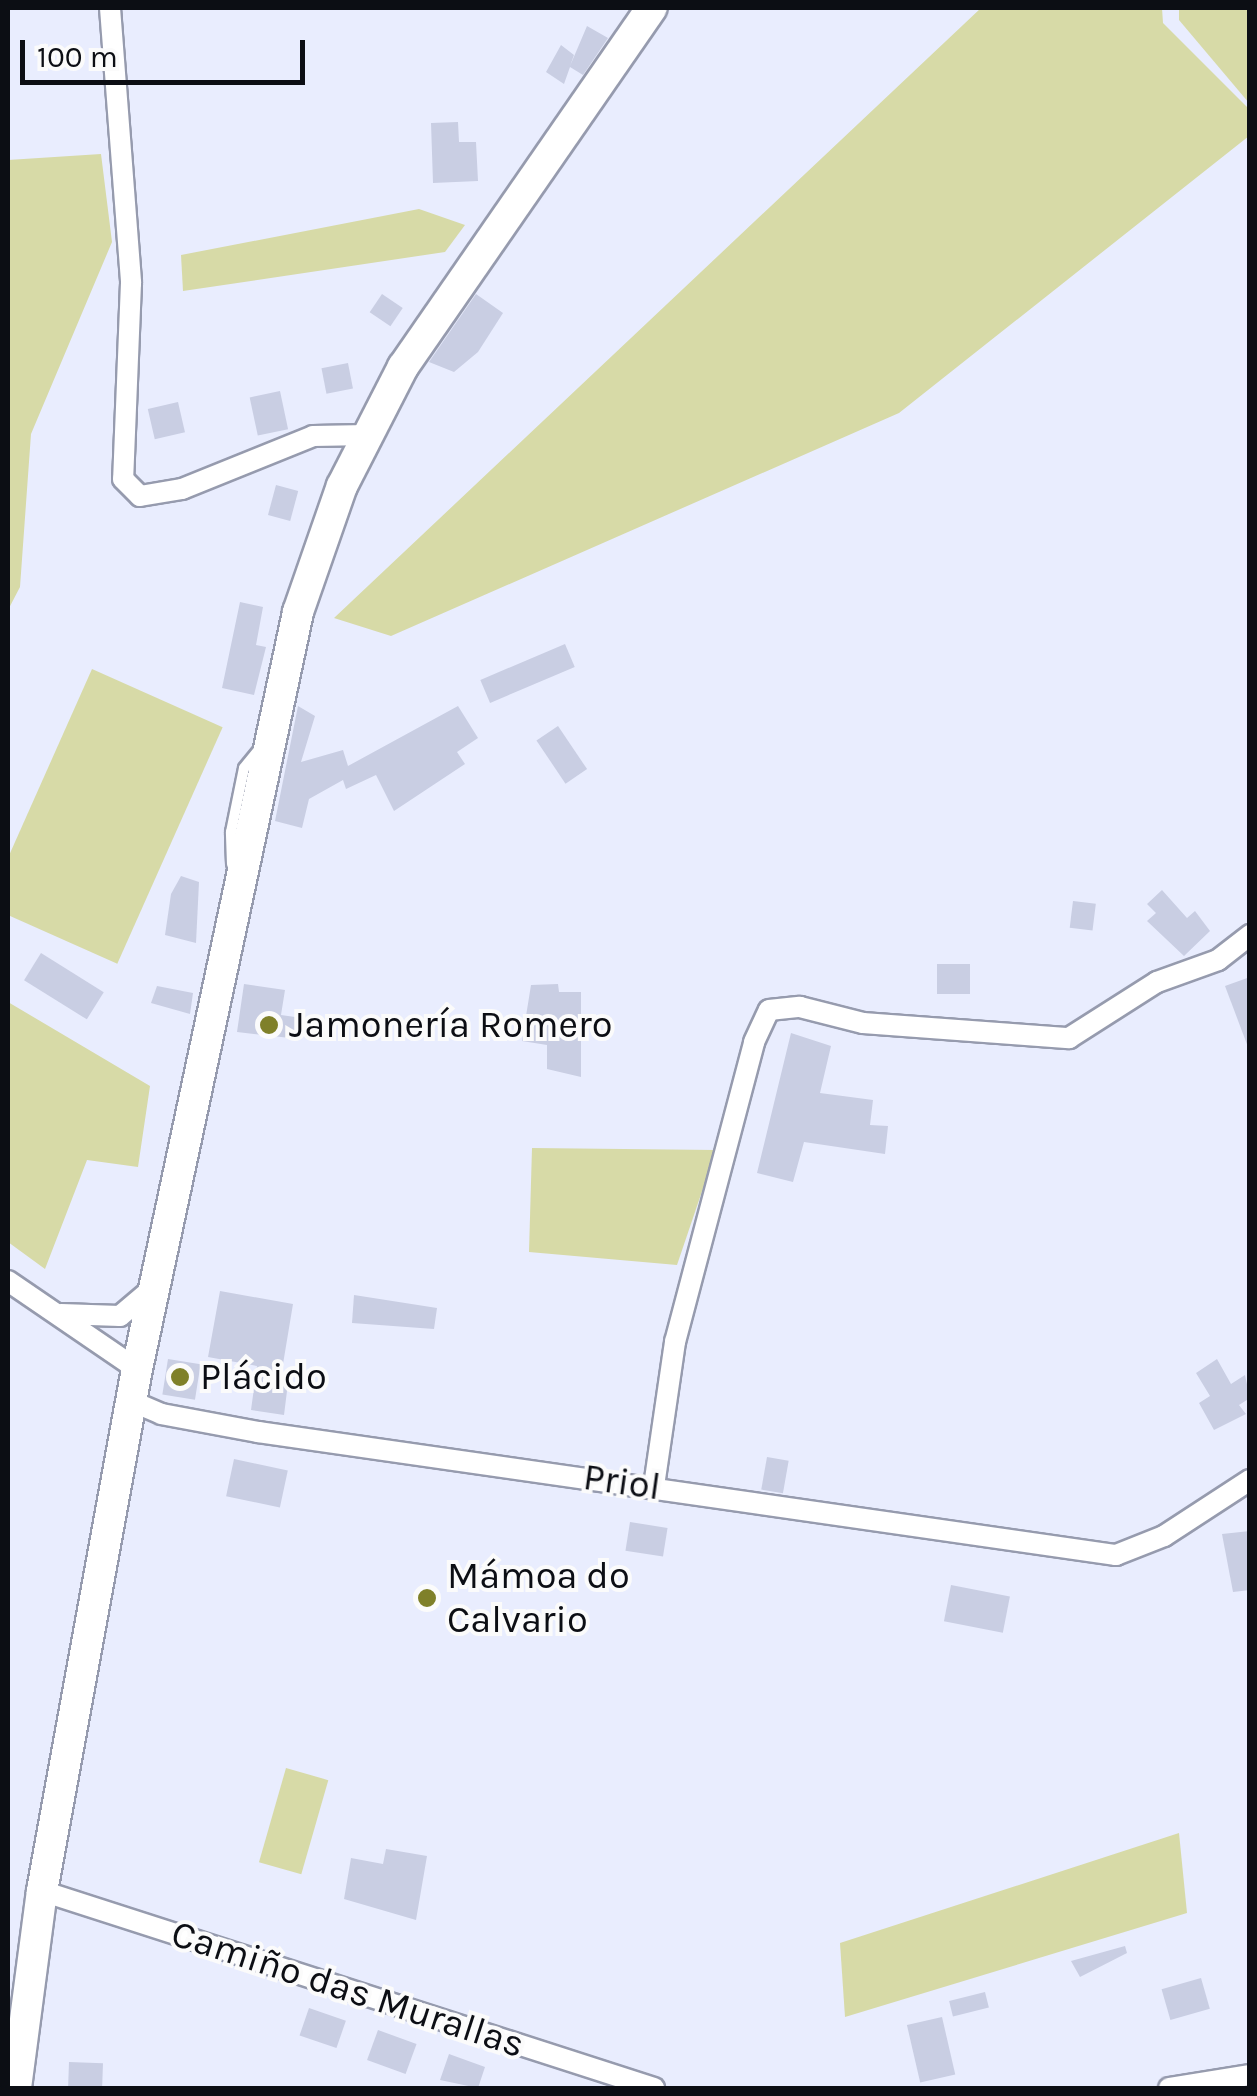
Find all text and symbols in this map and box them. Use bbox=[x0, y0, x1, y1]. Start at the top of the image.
scale bar bbox=[25, 20, 310, 82]
text: 100 m bbox=[37, 39, 118, 75]
place label: Jamonería Romero bbox=[289, 1002, 613, 1048]
marker: Jamonería Romero bbox=[258, 1014, 280, 1036]
place label: Plácido bbox=[200, 1354, 327, 1400]
marker: Plácido bbox=[169, 1366, 191, 1388]
street label: Priol bbox=[580, 1454, 664, 1510]
place label: Mámoa do Calvario bbox=[447, 1553, 630, 1642]
marker: Mámoa do Calvario bbox=[416, 1587, 438, 1609]
street label: Camiño das Murallas bbox=[166, 1910, 530, 2068]

